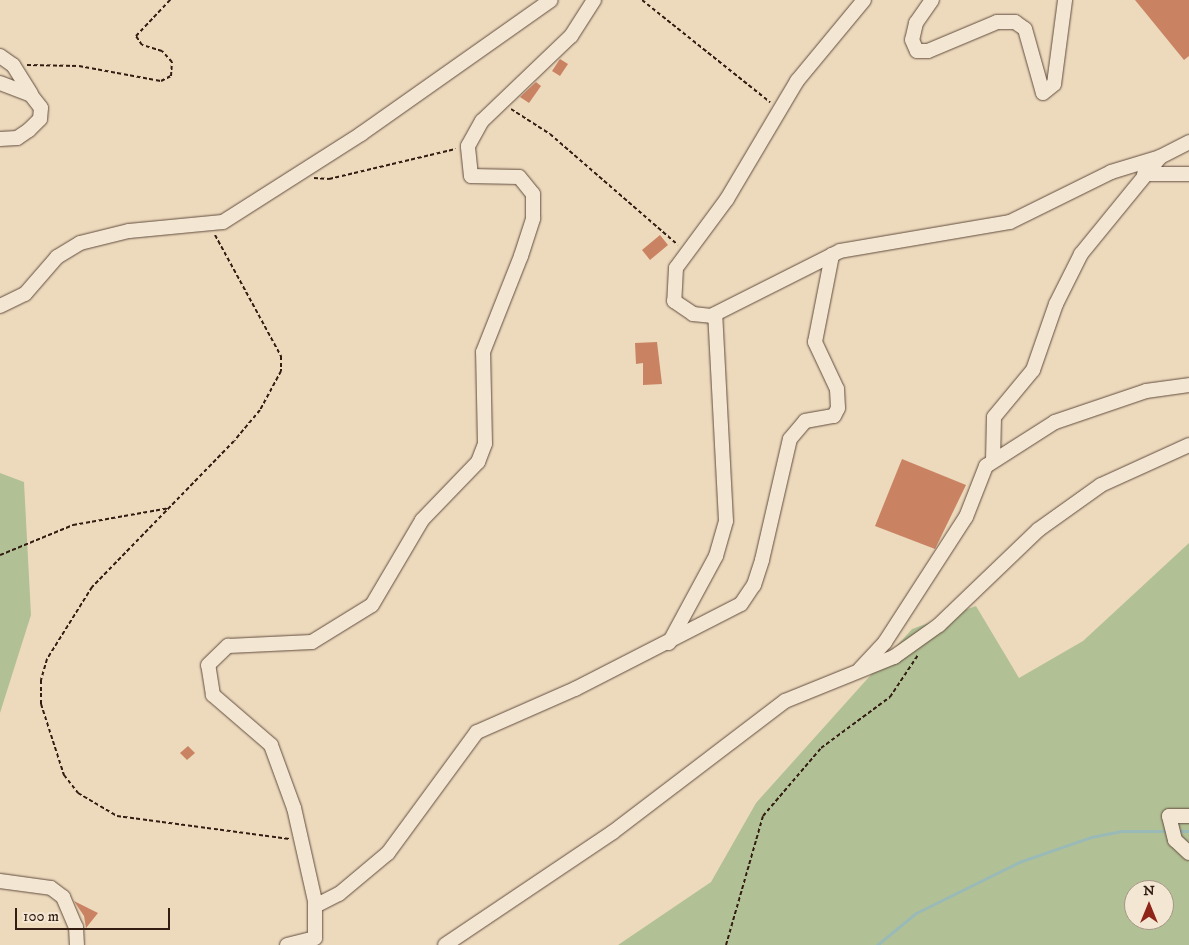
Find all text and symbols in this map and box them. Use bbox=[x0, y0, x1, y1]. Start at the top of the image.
north arrow bbox=[1124, 880, 1174, 930]
text: N bbox=[1143, 882, 1155, 900]
scale bar bbox=[18, 898, 172, 930]
text: 100 m bbox=[23, 907, 59, 926]

